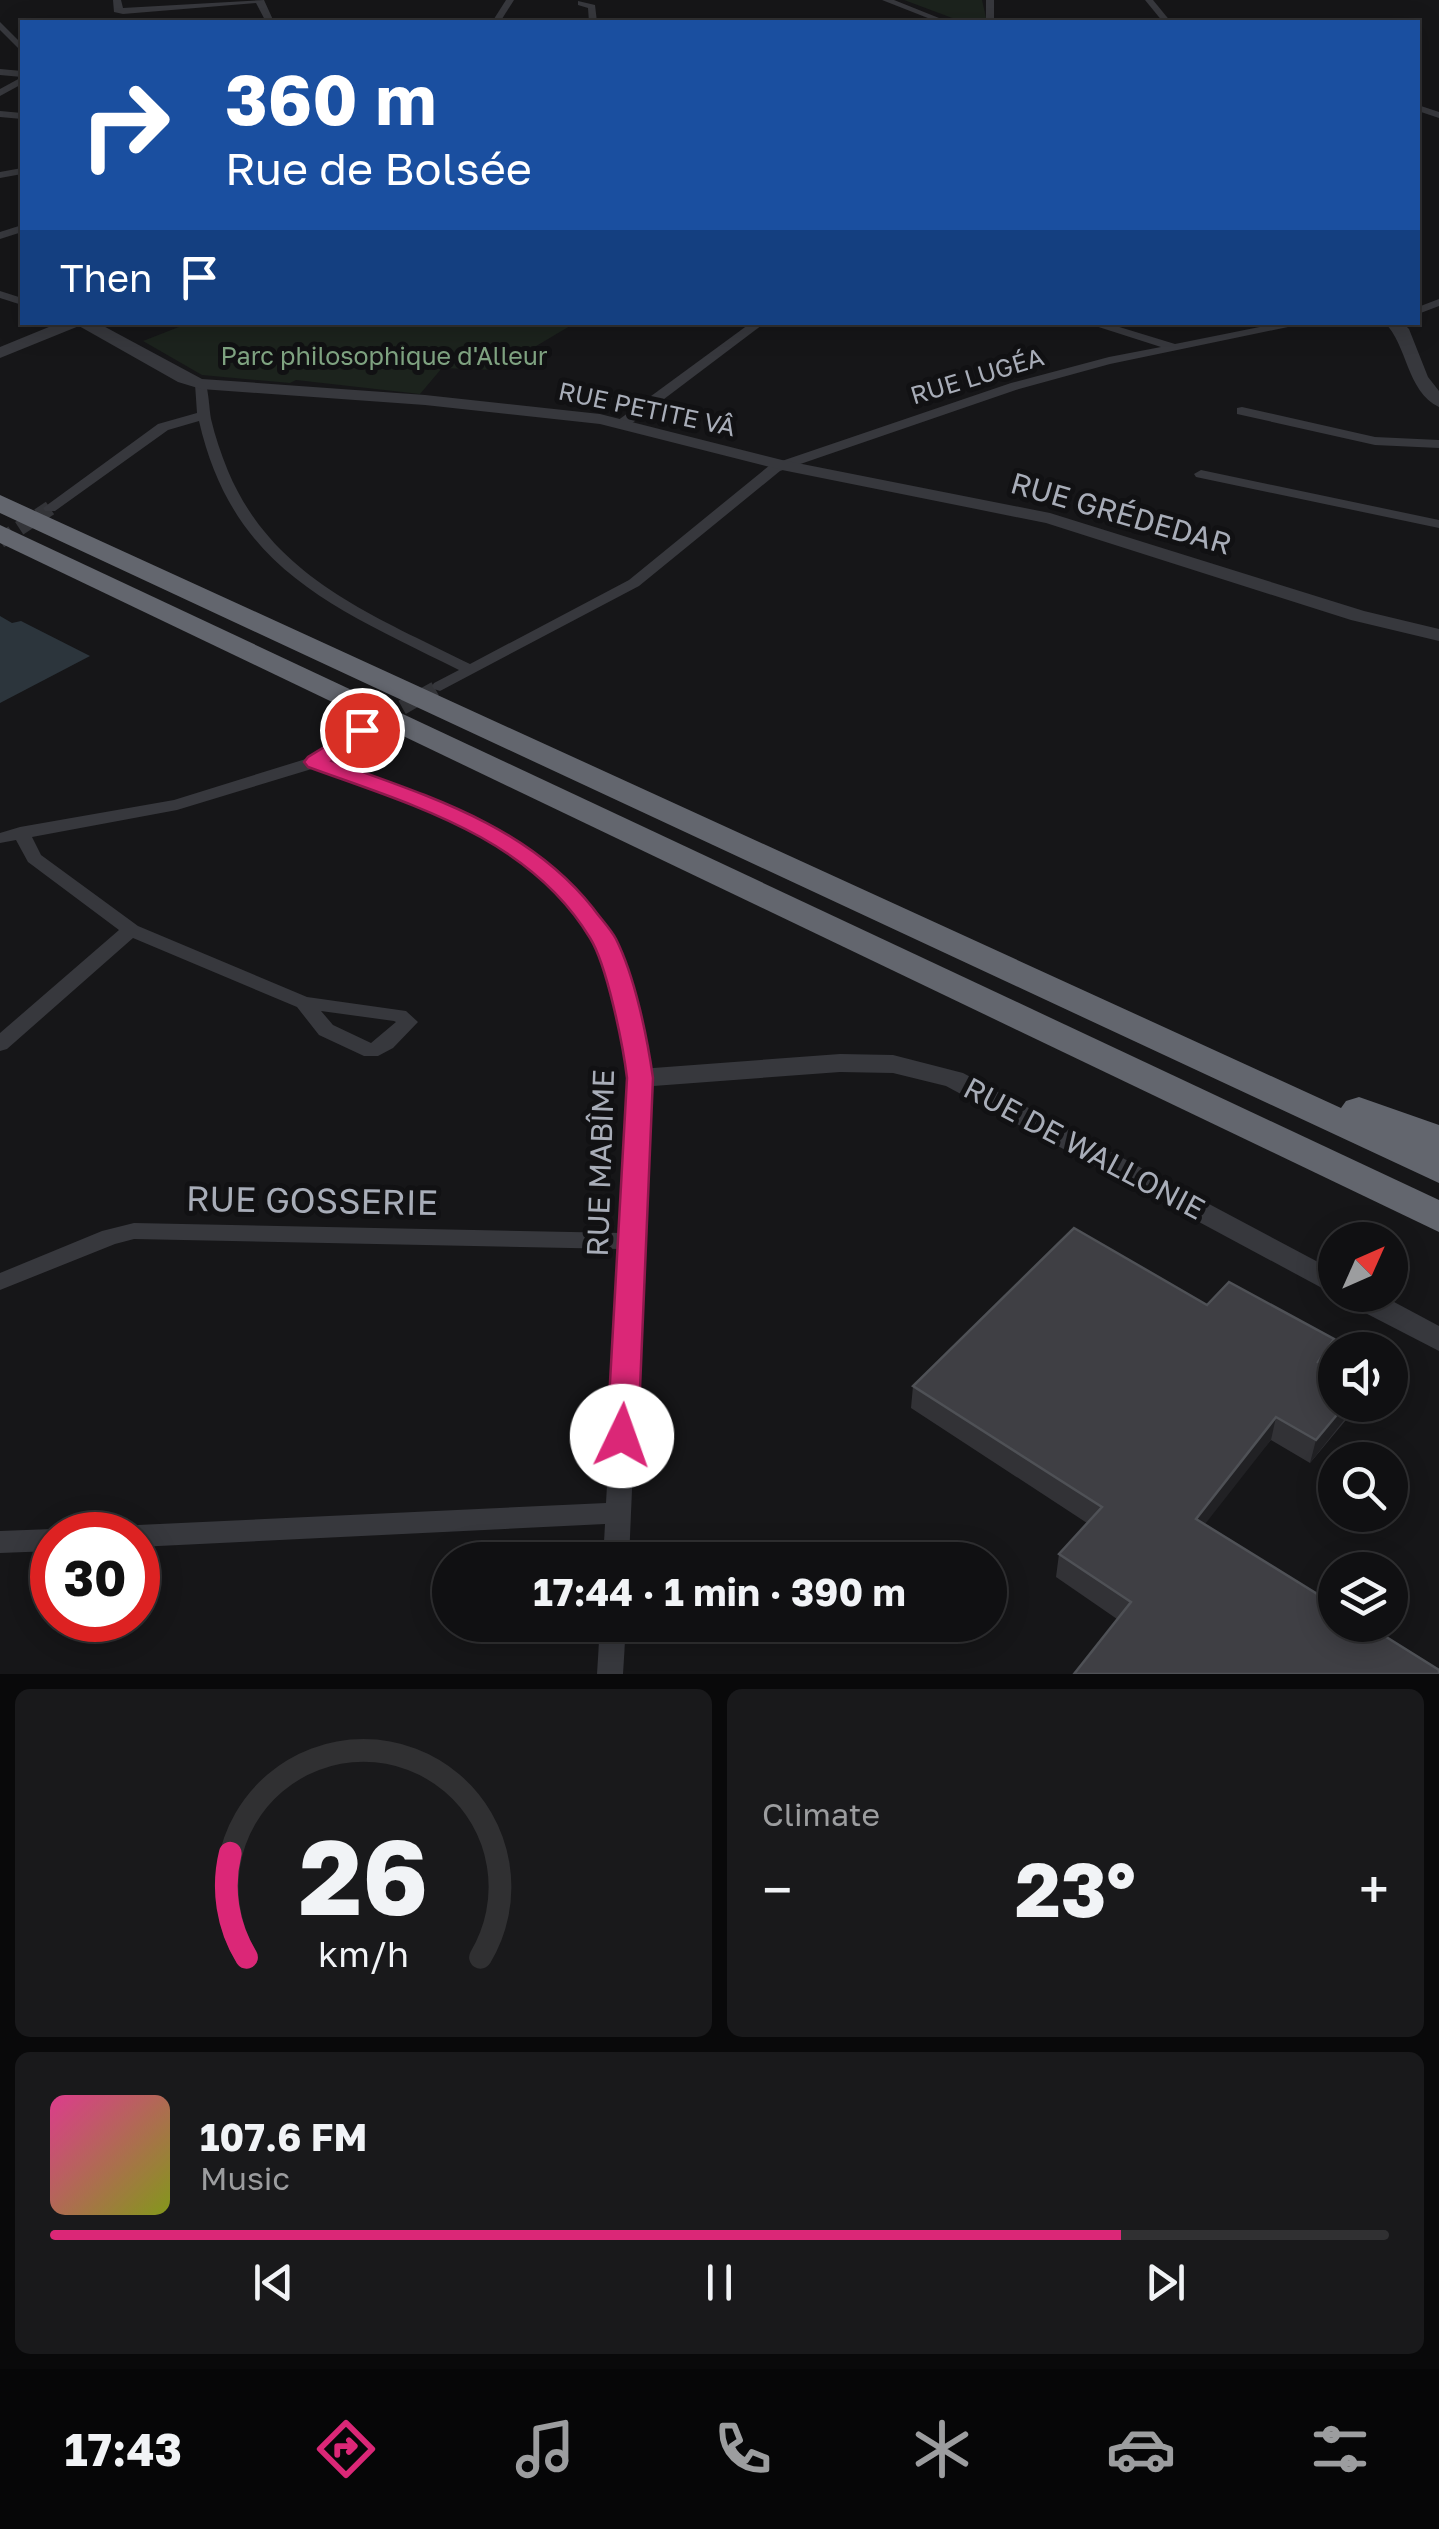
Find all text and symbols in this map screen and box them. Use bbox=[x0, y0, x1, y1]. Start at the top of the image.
text: 360 m bbox=[225, 56, 436, 140]
icon: right bbox=[60, 60, 190, 190]
text: Rue de Bolsée bbox=[225, 141, 532, 195]
icon: arrive bbox=[172, 250, 227, 305]
text: Then bbox=[60, 255, 152, 300]
park label: Parc philosophique d'Alleur bbox=[220, 340, 548, 371]
street label: RUE LUGÉA bbox=[906, 340, 1048, 411]
street label: RUE PETITE VÂ bbox=[556, 375, 739, 442]
street label: RUE GRÉDEDAR bbox=[1007, 464, 1236, 562]
pin bbox=[320, 688, 405, 773]
icon: arrive bbox=[335, 703, 390, 758]
street label: RUE MABÎME bbox=[579, 1069, 621, 1257]
street label: RUE DE WALLONIE bbox=[958, 1069, 1211, 1227]
street label: RUE GOSSERIE bbox=[186, 1177, 438, 1223]
north arrow bbox=[1318, 1222, 1408, 1312]
map controls bbox=[1318, 1222, 1408, 1642]
button: sound bbox=[1318, 1332, 1408, 1422]
position arrow bbox=[570, 1384, 674, 1488]
button: search bbox=[1318, 1442, 1408, 1532]
speed limit sign: 30 bbox=[30, 1512, 160, 1642]
button: layers bbox=[1318, 1552, 1408, 1642]
text: 17:44 · 1 min · 390 m bbox=[533, 1569, 906, 1614]
text: Climate bbox=[762, 1795, 880, 1833]
text: 26 bbox=[299, 1813, 428, 1938]
text: 23° bbox=[1015, 1843, 1136, 1934]
text: − bbox=[762, 1856, 792, 1922]
text: + bbox=[1359, 1856, 1389, 1922]
text: km/h bbox=[318, 1932, 409, 1975]
text: 107.6 FM bbox=[200, 2114, 367, 2159]
text: Music bbox=[200, 2159, 290, 2197]
icon: previous bbox=[246, 2255, 301, 2310]
icon: pause bbox=[692, 2255, 747, 2310]
icon: next bbox=[1138, 2255, 1193, 2310]
icon: directions bbox=[311, 2414, 381, 2484]
icon: music bbox=[510, 2414, 580, 2484]
icon: phone bbox=[708, 2414, 778, 2484]
icon: climate bbox=[907, 2414, 977, 2484]
icon: car bbox=[1106, 2414, 1176, 2484]
icon: filters bbox=[1305, 2414, 1375, 2484]
text: 17:43 bbox=[64, 2422, 182, 2476]

